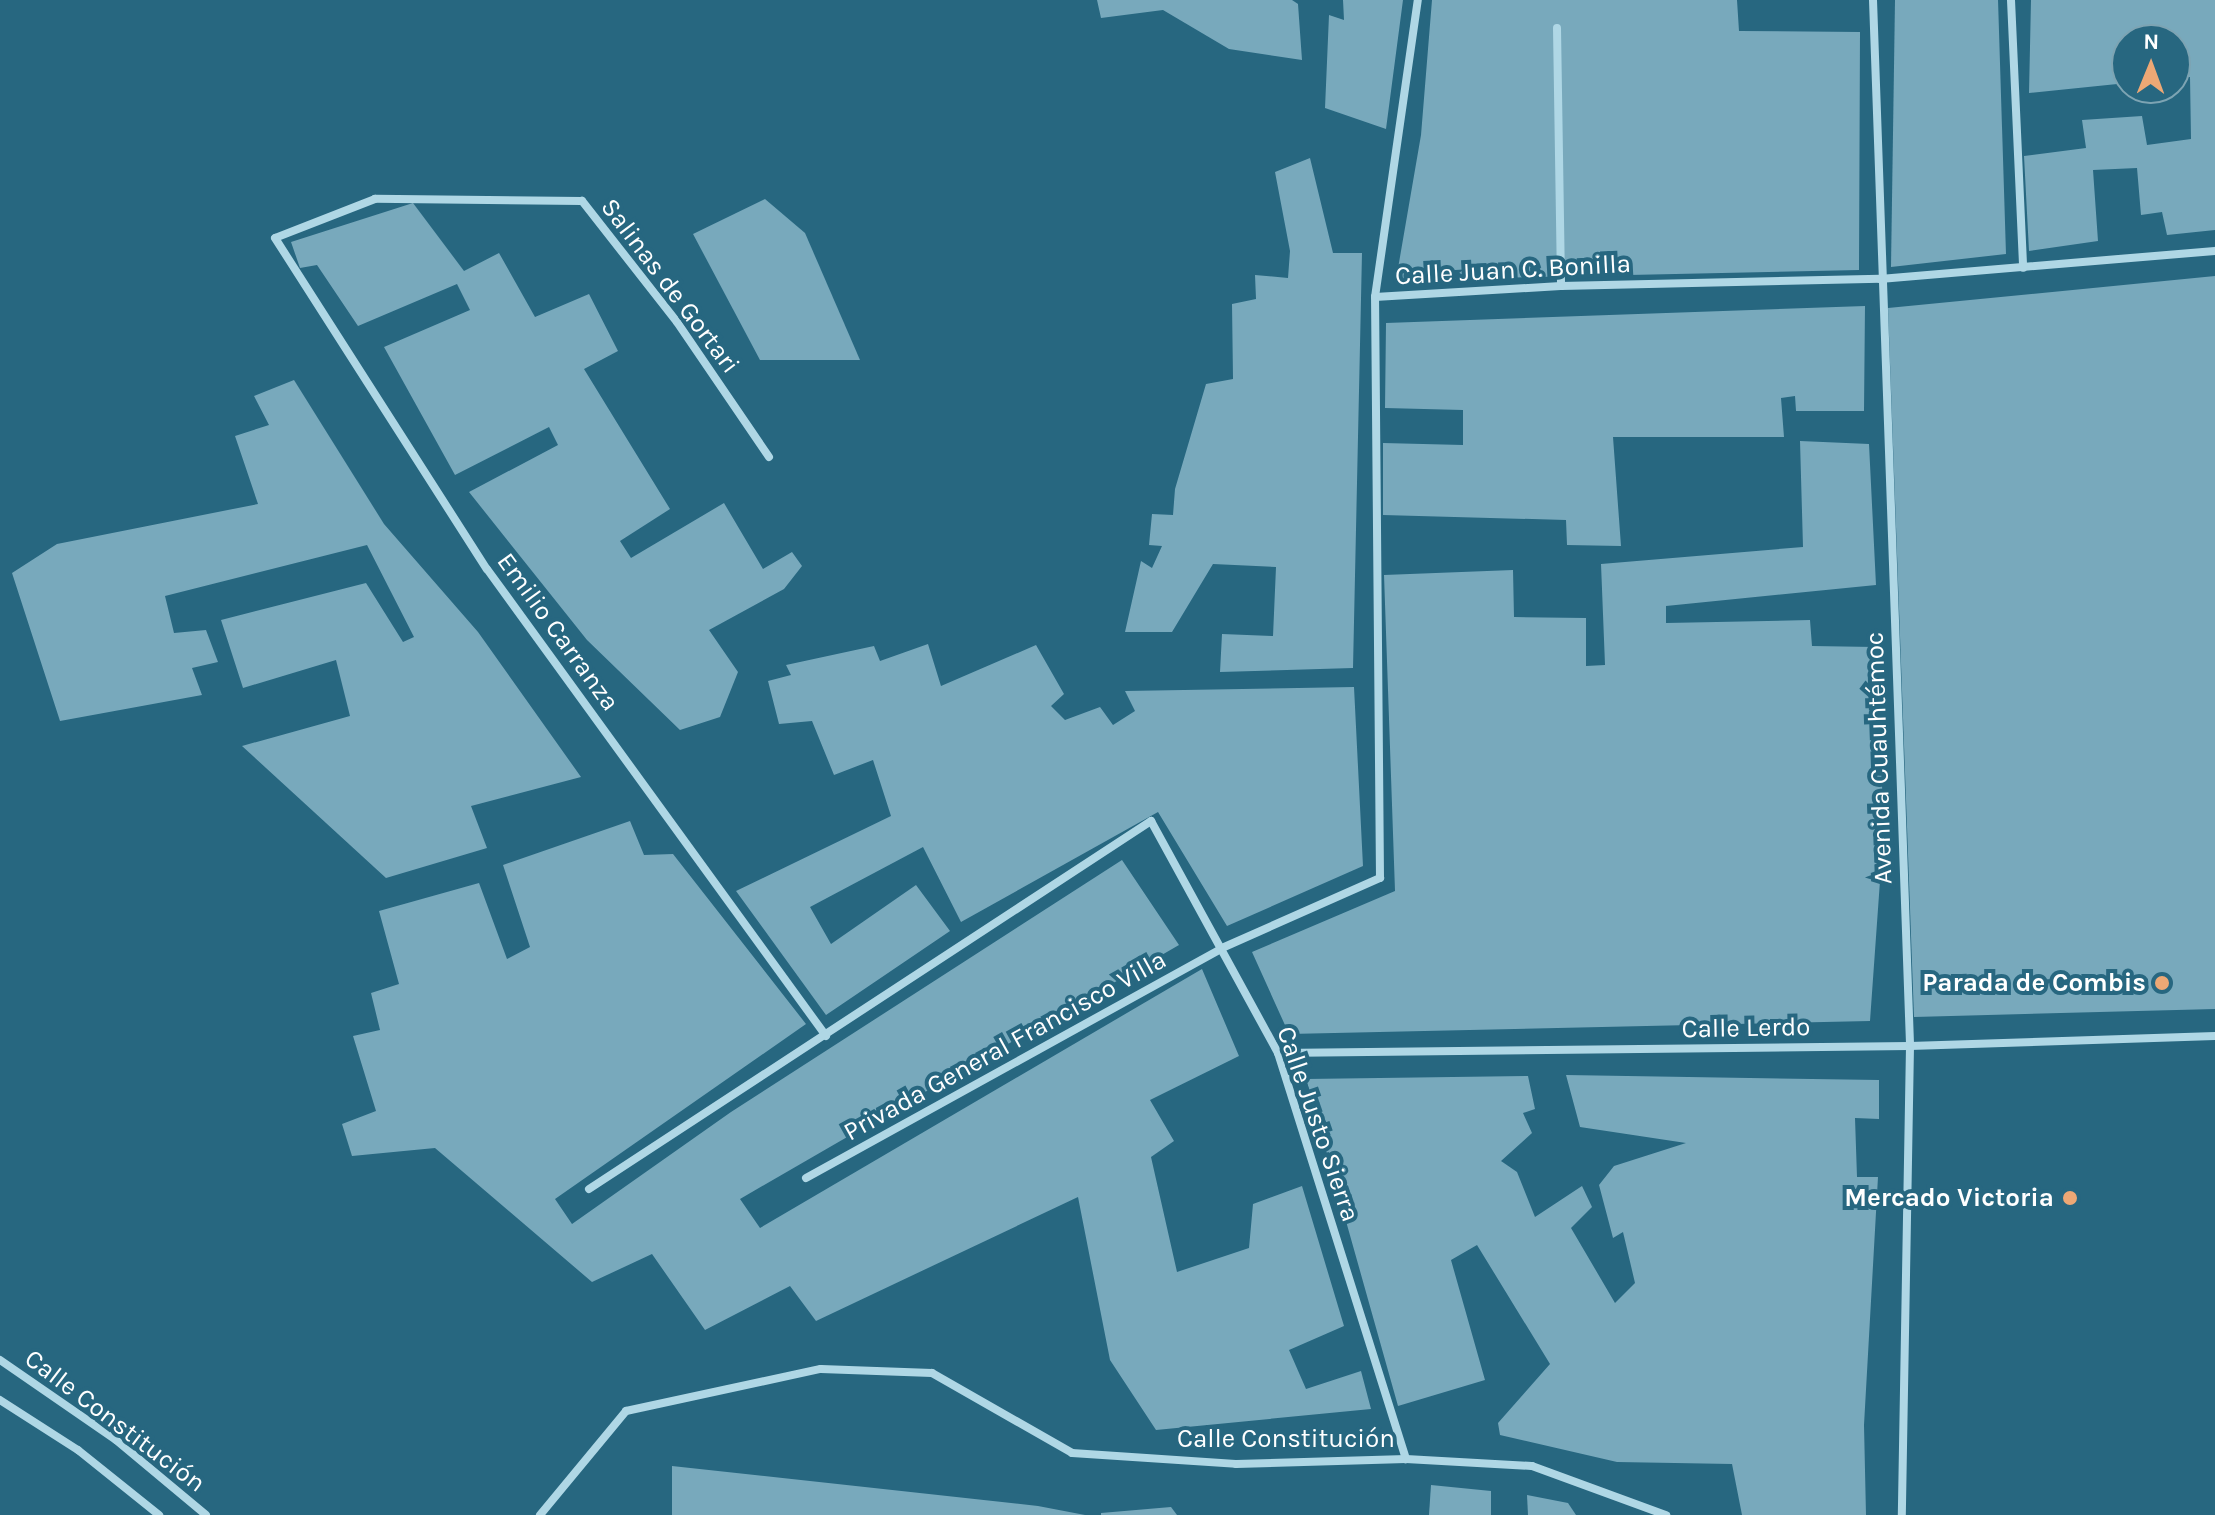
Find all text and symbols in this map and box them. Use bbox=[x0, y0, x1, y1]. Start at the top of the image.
north arrow bbox=[2111, 24, 2191, 104]
text: N bbox=[2143, 29, 2160, 55]
street label: Salinas de Gortari bbox=[594, 192, 746, 380]
street label: Calle Juan C. Bonilla bbox=[1394, 248, 1632, 292]
street label: Emilio Carranza bbox=[490, 547, 626, 717]
street label: Avenida Cuauhtémoc bbox=[1859, 631, 1899, 885]
street label: Privada General Francisco Villa bbox=[838, 944, 1172, 1148]
place label: Parada de Combis bbox=[1922, 967, 2146, 999]
marker: Parada de Combis bbox=[2153, 974, 2171, 992]
street label: Calle Lerdo bbox=[1681, 1011, 1811, 1045]
street label: Calle Justo Sierra bbox=[1270, 1022, 1366, 1226]
place label: Mercado Victoria bbox=[1844, 1182, 2054, 1214]
marker: Mercado Victoria bbox=[2061, 1189, 2079, 1207]
street label: Calle Constitución bbox=[19, 1343, 211, 1499]
street label: Calle Constitución bbox=[1177, 1423, 1395, 1455]

